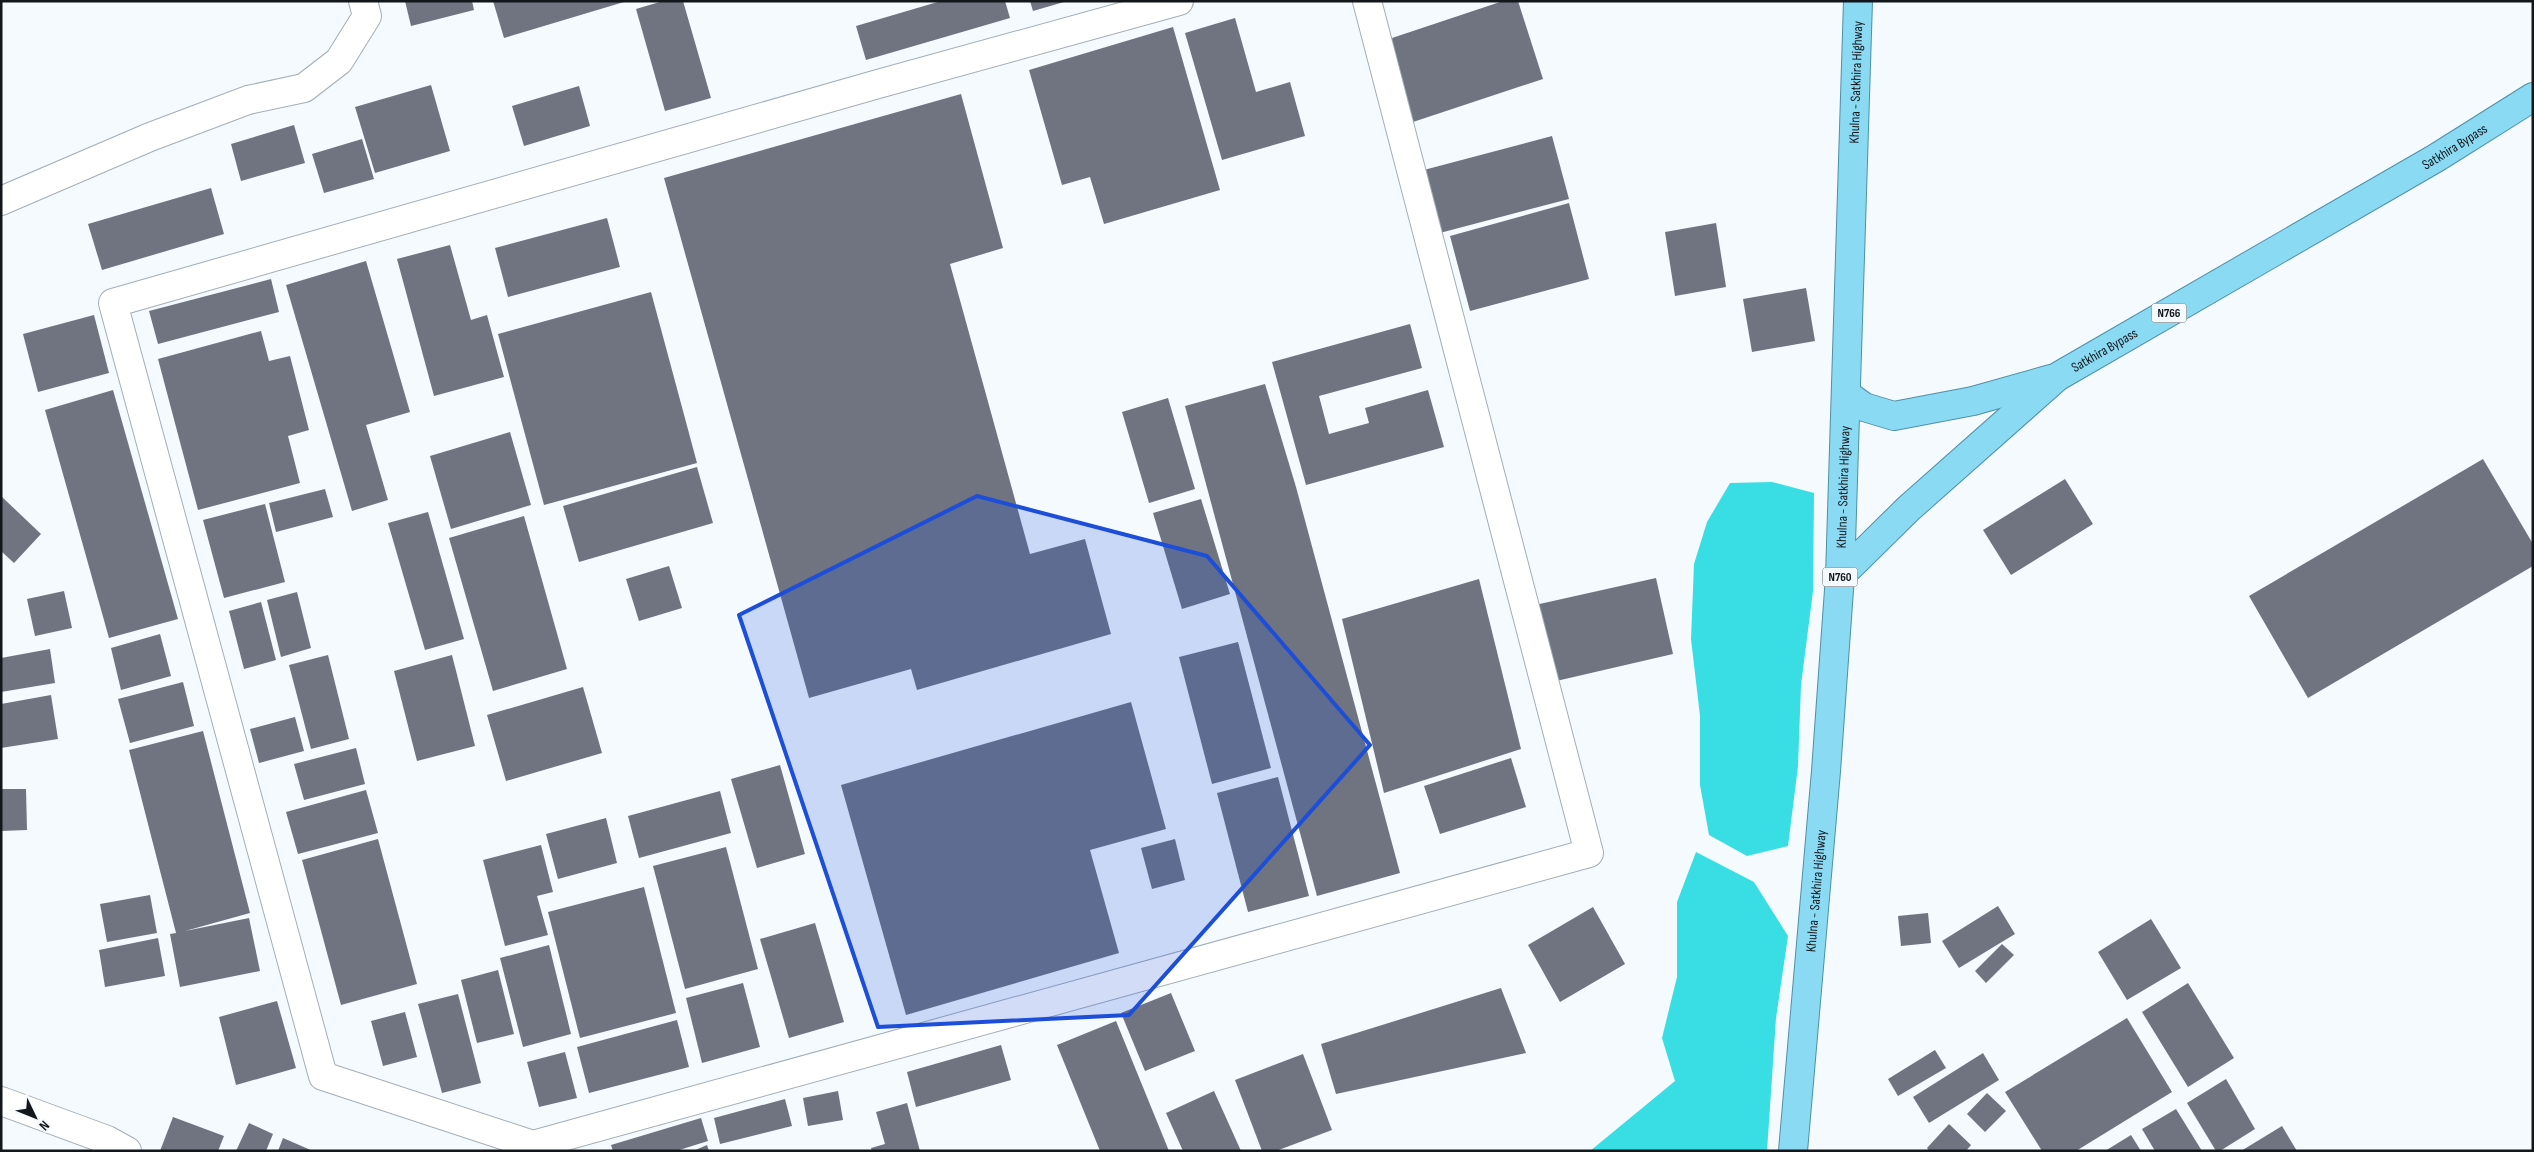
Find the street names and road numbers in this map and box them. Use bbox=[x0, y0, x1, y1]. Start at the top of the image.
street label: Khulna - Satkhira Highway bbox=[1846, 20, 1866, 144]
street label: Satkhira Bypass bbox=[2419, 120, 2490, 173]
road number: N766 bbox=[2152, 304, 2186, 322]
street label: Satkhira Bypass bbox=[2068, 324, 2141, 376]
street label: Khulna - Satkhira Highway bbox=[1833, 425, 1854, 549]
road number: N760 bbox=[1822, 568, 1858, 586]
street label: Khulna - Satkhira Highway bbox=[1802, 829, 1830, 953]

